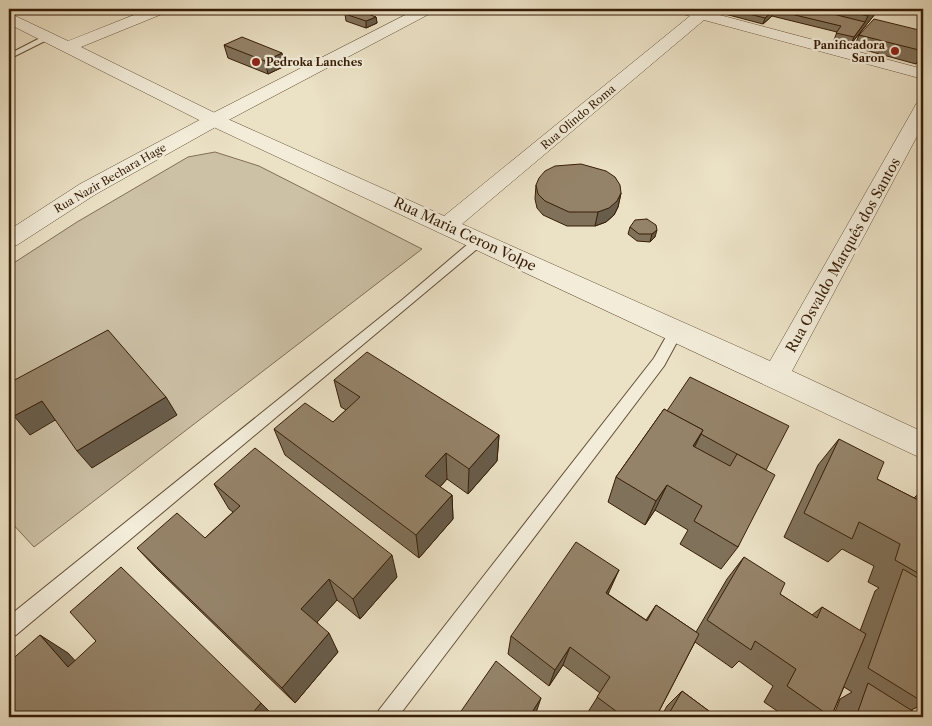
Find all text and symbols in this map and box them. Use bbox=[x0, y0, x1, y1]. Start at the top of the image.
place label: Panificadora Saron bbox=[813, 38, 886, 65]
marker: Panificadora Saron bbox=[889, 45, 901, 57]
place label: Pedroka Lanches bbox=[266, 55, 362, 69]
marker: Pedroka Lanches bbox=[250, 56, 262, 68]
street label: Rua Olindo Roma bbox=[538, 82, 618, 152]
street label: Rua Nazir Bechara Hage bbox=[52, 140, 168, 216]
street label: Rua Osvaldo Marquês dos Santos bbox=[782, 154, 904, 356]
street label: Rua Maria Ceron Volpe bbox=[391, 193, 539, 275]

